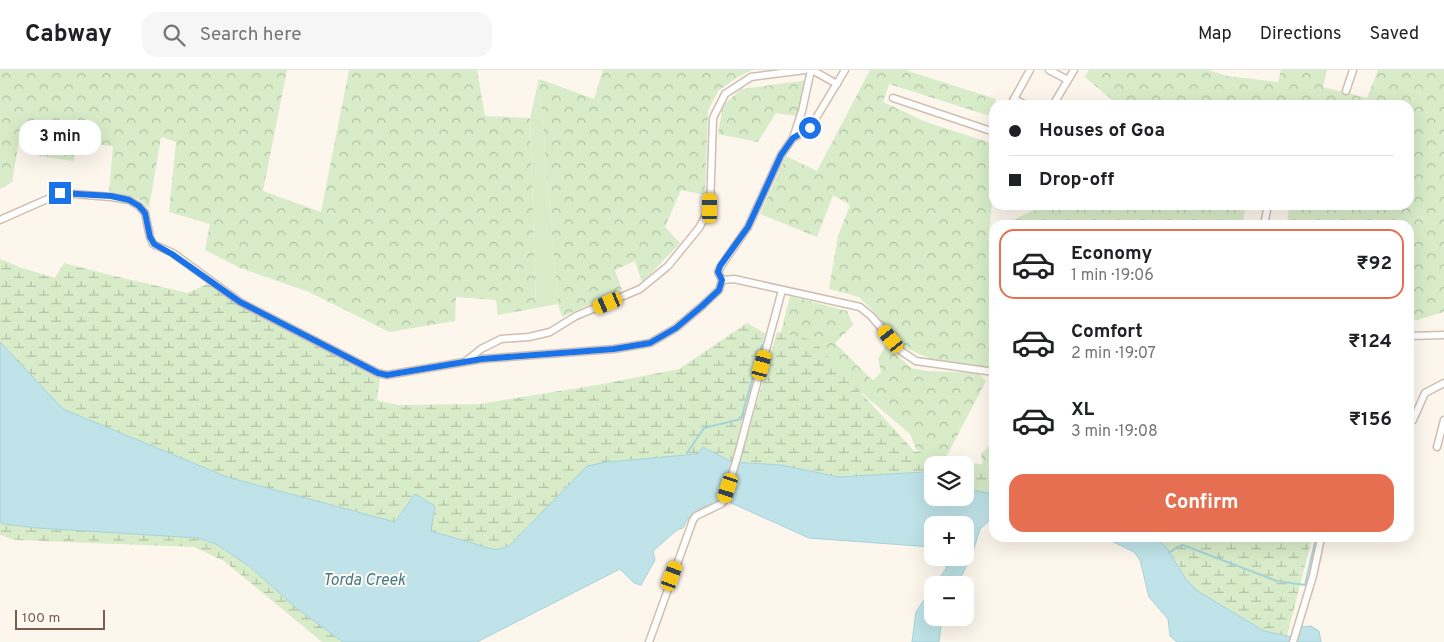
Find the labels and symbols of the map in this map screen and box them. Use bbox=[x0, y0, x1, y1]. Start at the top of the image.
route start bbox=[799, 117, 821, 139]
callout: 3 min bbox=[19, 121, 101, 156]
route end bbox=[49, 182, 71, 204]
car bbox=[702, 193, 717, 223]
car bbox=[591, 290, 624, 316]
car bbox=[875, 323, 906, 355]
car bbox=[750, 349, 773, 381]
car bbox=[716, 471, 739, 505]
car bbox=[659, 559, 684, 593]
water label: Torda Creek bbox=[323, 571, 406, 591]
scale bar bbox=[15, 607, 105, 630]

